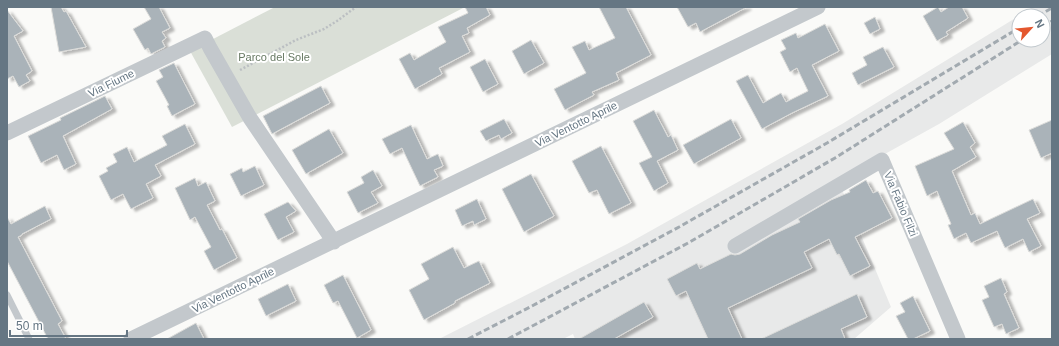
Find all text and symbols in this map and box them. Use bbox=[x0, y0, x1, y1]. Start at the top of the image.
north arrow bbox=[1011, 8, 1051, 48]
text: N bbox=[1033, 17, 1047, 30]
park label: Parco del Sole bbox=[238, 51, 310, 63]
street label: Via Fiume bbox=[86, 67, 136, 99]
street label: Via Ventotto Aprile bbox=[533, 99, 619, 149]
street label: Via Fabio Filzi bbox=[882, 170, 920, 238]
street label: Via Ventotto Aprile bbox=[190, 265, 276, 315]
scale bar bbox=[10, 312, 127, 338]
text: 50 m bbox=[16, 319, 43, 333]

